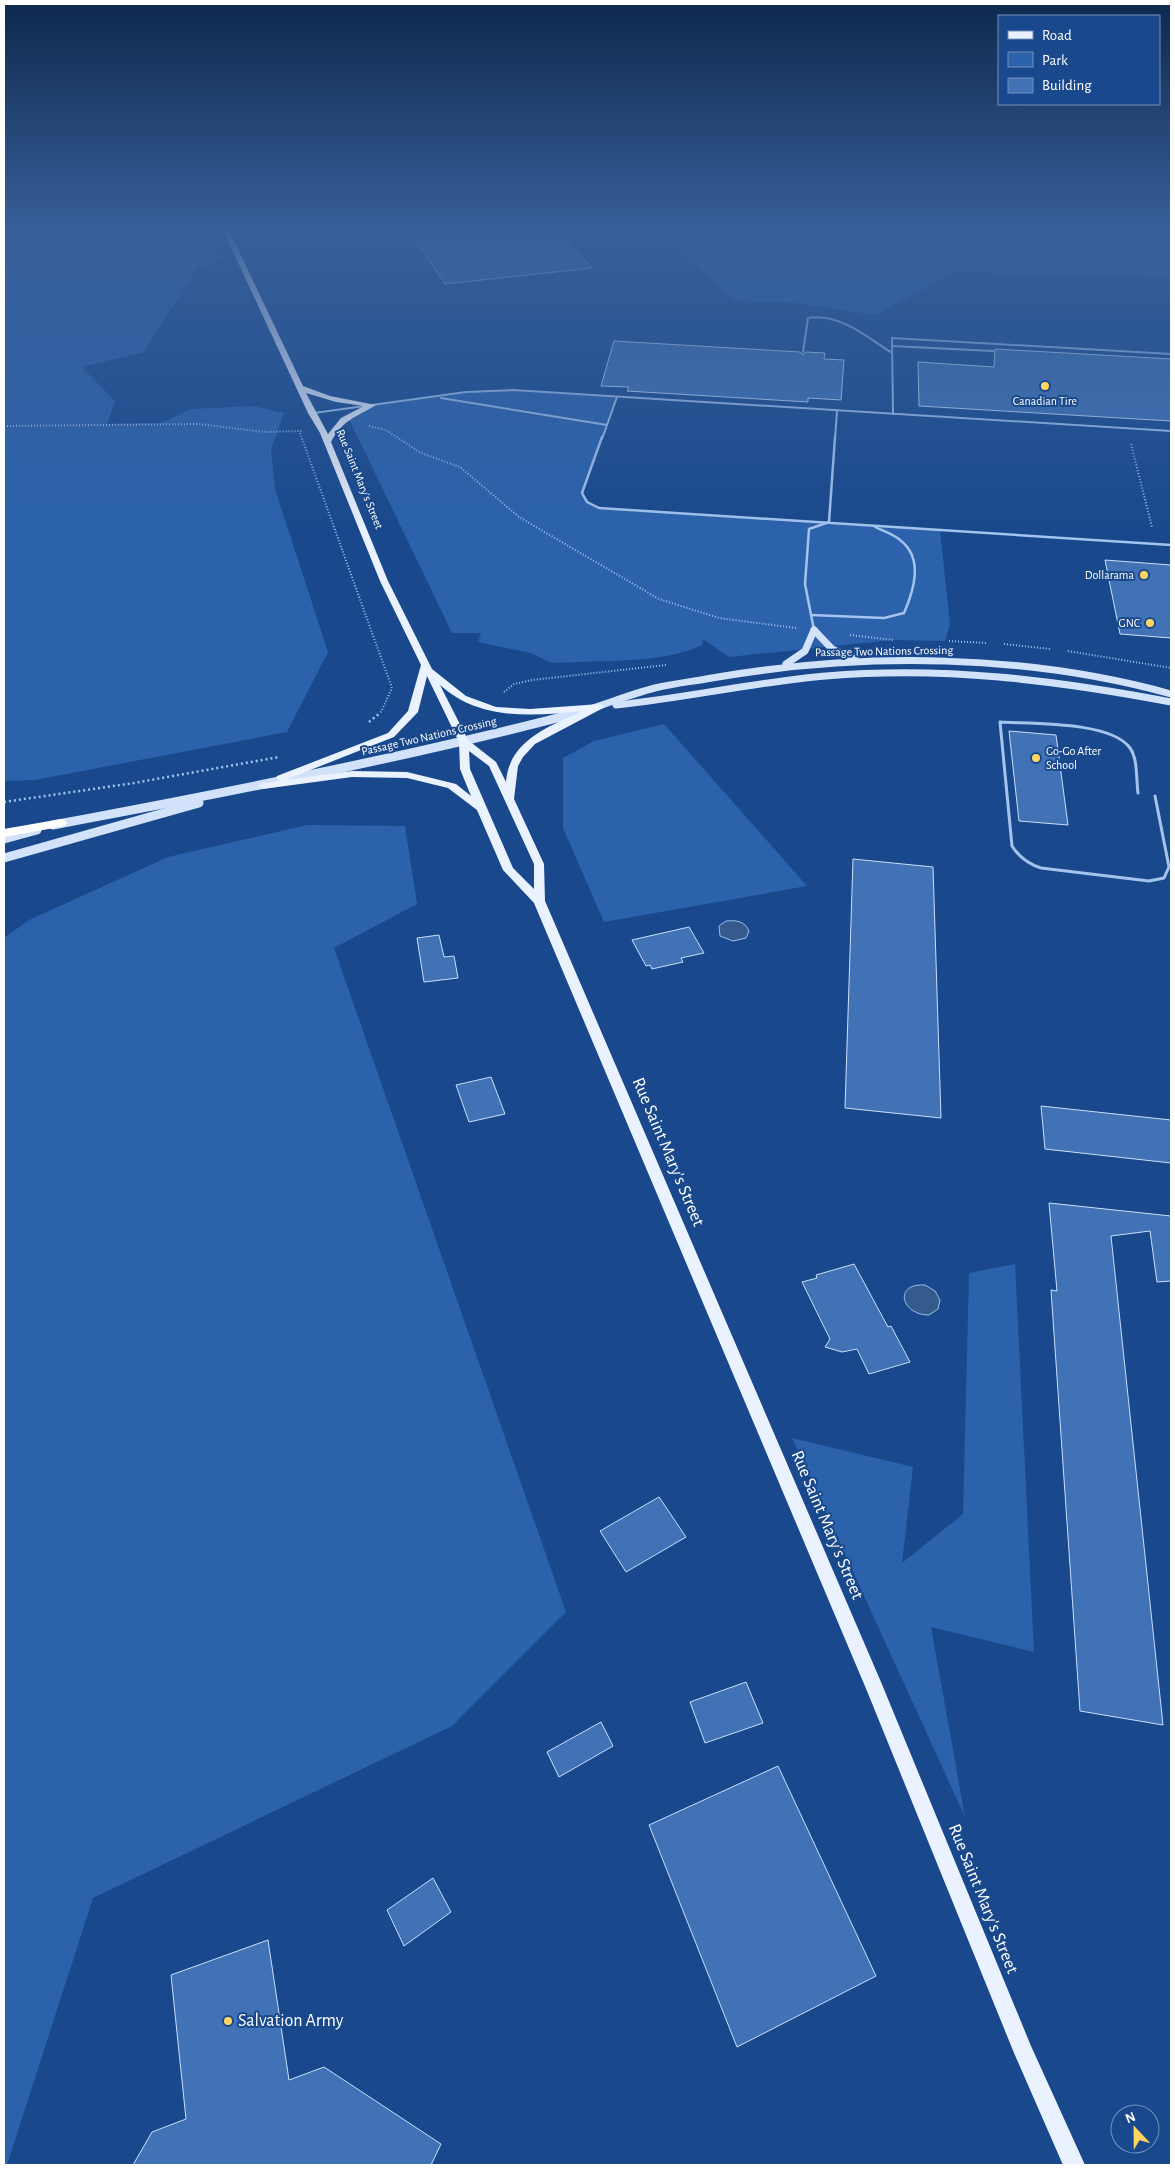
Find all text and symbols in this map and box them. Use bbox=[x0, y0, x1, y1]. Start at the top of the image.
legend bbox=[998, 15, 1160, 105]
text: Road bbox=[1042, 28, 1072, 43]
text: Park bbox=[1042, 53, 1068, 68]
text: Building bbox=[1042, 78, 1092, 93]
marker: Canadian Tire bbox=[1039, 380, 1051, 392]
place label: Canadian Tire bbox=[1013, 395, 1077, 407]
street label: Rue Saint Mary's Street bbox=[334, 427, 386, 531]
place label: Dollarama bbox=[1085, 569, 1134, 581]
marker: Dollarama bbox=[1138, 569, 1150, 581]
place label: GNC bbox=[1119, 617, 1140, 629]
marker: GNC bbox=[1144, 617, 1156, 629]
street label: Passage Two Nations Crossing bbox=[815, 644, 953, 658]
street label: Passage Two Nations Crossing bbox=[360, 715, 498, 757]
place label: Go-Go After School bbox=[1046, 745, 1101, 771]
marker: Go-Go After School bbox=[1030, 752, 1042, 764]
street label: Rue Saint Mary's Street bbox=[629, 1075, 708, 1229]
street label: Rue Saint Mary's Street bbox=[788, 1448, 867, 1602]
street label: Rue Saint Mary's Street bbox=[945, 1822, 1021, 1977]
place label: Salvation Army bbox=[238, 2012, 344, 2030]
marker: Salvation Army bbox=[222, 2015, 234, 2027]
north arrow bbox=[1110, 2104, 1160, 2154]
text: N bbox=[1123, 2110, 1138, 2126]

